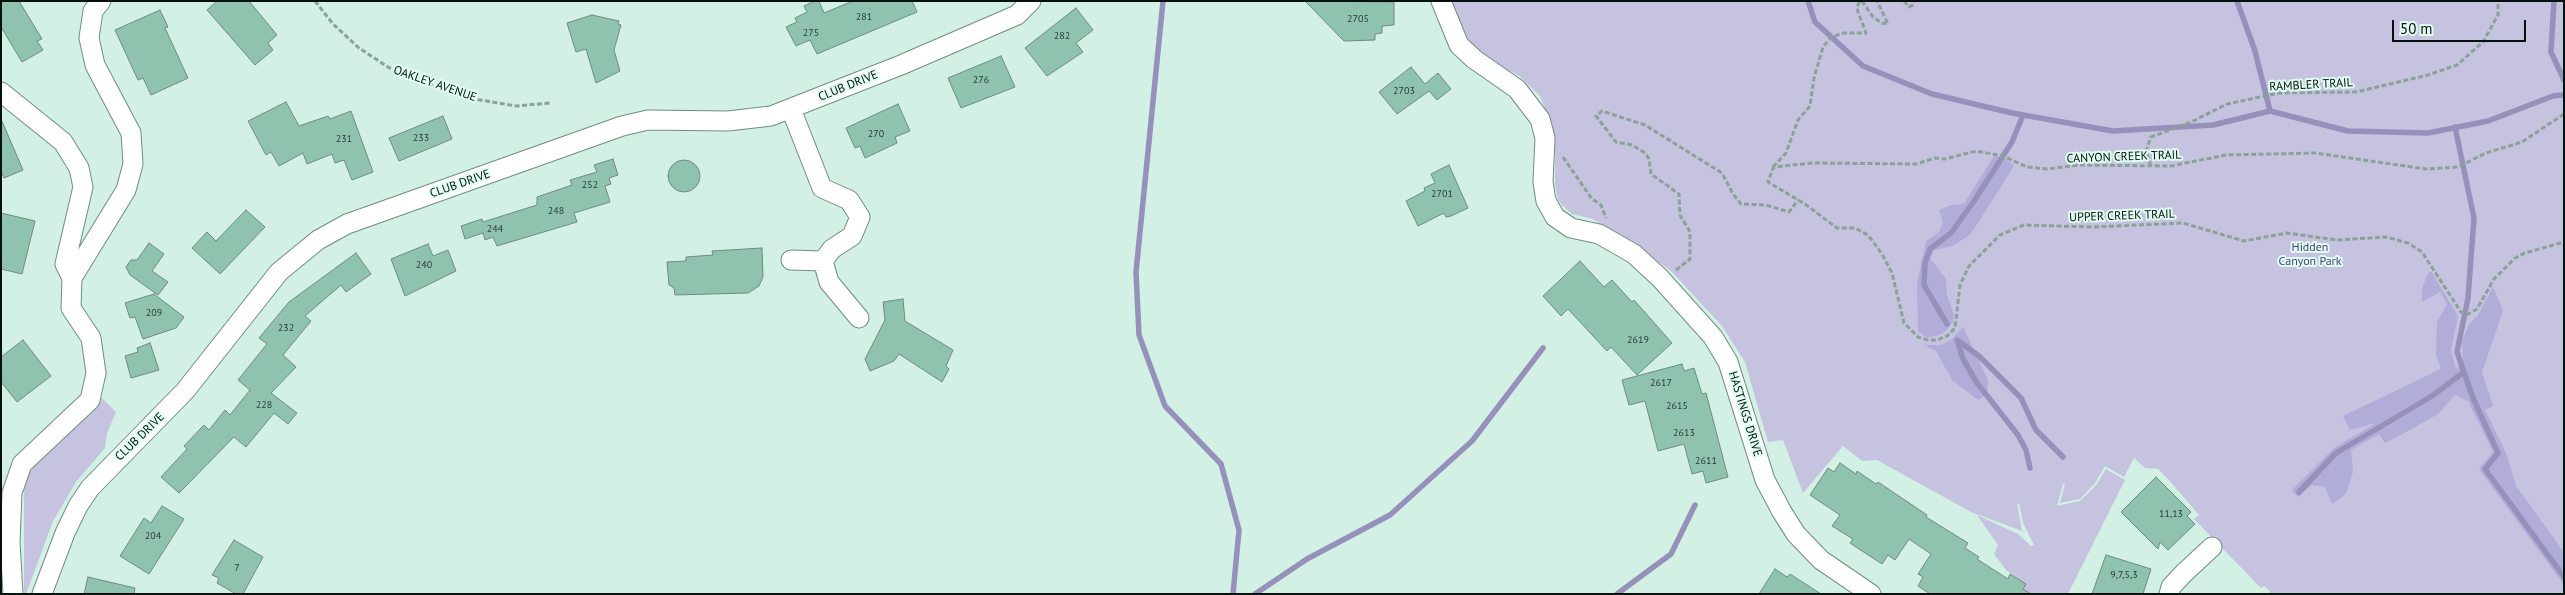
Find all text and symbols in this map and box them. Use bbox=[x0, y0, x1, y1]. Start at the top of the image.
scale bar bbox=[2395, 10, 2529, 42]
house number: 281 bbox=[856, 11, 872, 23]
house number: 2705 bbox=[1347, 13, 1369, 25]
text: 50 m bbox=[2400, 19, 2433, 38]
house number: 275 bbox=[803, 27, 819, 39]
house number: 282 bbox=[1054, 30, 1070, 42]
street label: OAKLEY AVENUE bbox=[392, 63, 478, 105]
street label: CLUB DRIVE bbox=[816, 68, 880, 104]
house number: 276 bbox=[973, 74, 989, 86]
street label: RAMBLER TRAIL bbox=[2269, 76, 2353, 94]
house number: 2703 bbox=[1393, 85, 1415, 97]
house number: 270 bbox=[868, 128, 884, 140]
house number: 233 bbox=[413, 132, 429, 144]
house number: 231 bbox=[336, 133, 352, 145]
street label: CANYON CREEK TRAIL bbox=[2066, 148, 2182, 166]
street label: CLUB DRIVE bbox=[428, 167, 492, 201]
house number: 252 bbox=[582, 179, 598, 191]
house number: 2701 bbox=[1431, 188, 1453, 200]
house number: 248 bbox=[548, 205, 564, 217]
street label: UPPER CREEK TRAIL bbox=[2069, 207, 2175, 225]
house number: 244 bbox=[487, 223, 503, 235]
park label: Hidden Canyon Park bbox=[2279, 241, 2341, 269]
house number: 240 bbox=[416, 259, 432, 271]
house number: 209 bbox=[146, 307, 162, 319]
house number: 232 bbox=[278, 322, 294, 334]
house number: 2619 bbox=[1627, 334, 1649, 346]
street label: HASTINGS DRIVE bbox=[1725, 370, 1765, 458]
house number: 2617 bbox=[1650, 377, 1672, 389]
house number: 228 bbox=[256, 399, 272, 411]
house number: 2615 bbox=[1666, 400, 1688, 412]
street label: CLUB DRIVE bbox=[112, 410, 168, 464]
house number: 2613 bbox=[1673, 427, 1695, 439]
house number: 2611 bbox=[1695, 455, 1717, 467]
house number: 11,13 bbox=[2159, 508, 2183, 520]
house number: 204 bbox=[145, 530, 161, 542]
house number: 7 bbox=[234, 562, 240, 574]
house number: 9,7,5,3 bbox=[2110, 569, 2138, 581]

